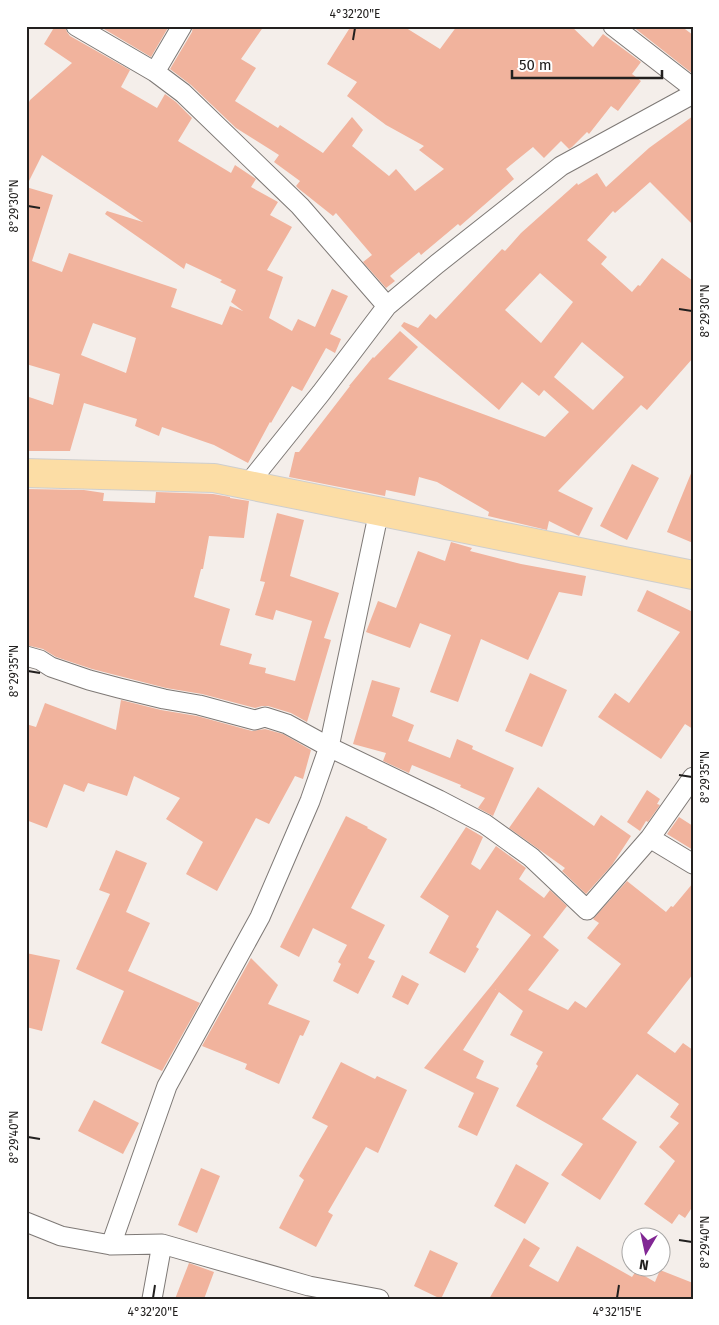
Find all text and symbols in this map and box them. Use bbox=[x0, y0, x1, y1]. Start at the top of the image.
text: 4°32'20"E bbox=[330, 7, 380, 21]
scale bar bbox=[512, 48, 662, 80]
text: 50 m bbox=[519, 56, 552, 74]
text: 8°29'30"N bbox=[7, 179, 21, 233]
text: 8°29'30"N bbox=[698, 284, 712, 338]
text: 8°29'35"N bbox=[7, 645, 21, 697]
text: 8°29'35"N bbox=[698, 751, 712, 803]
text: 8°29'40"N bbox=[7, 1110, 21, 1164]
text: 8°29'40"N bbox=[698, 1215, 712, 1269]
north arrow bbox=[622, 1228, 672, 1278]
text: N bbox=[638, 1255, 650, 1273]
text: 4°32'20"E bbox=[128, 1305, 178, 1319]
text: 4°32'15"E bbox=[592, 1305, 642, 1319]

